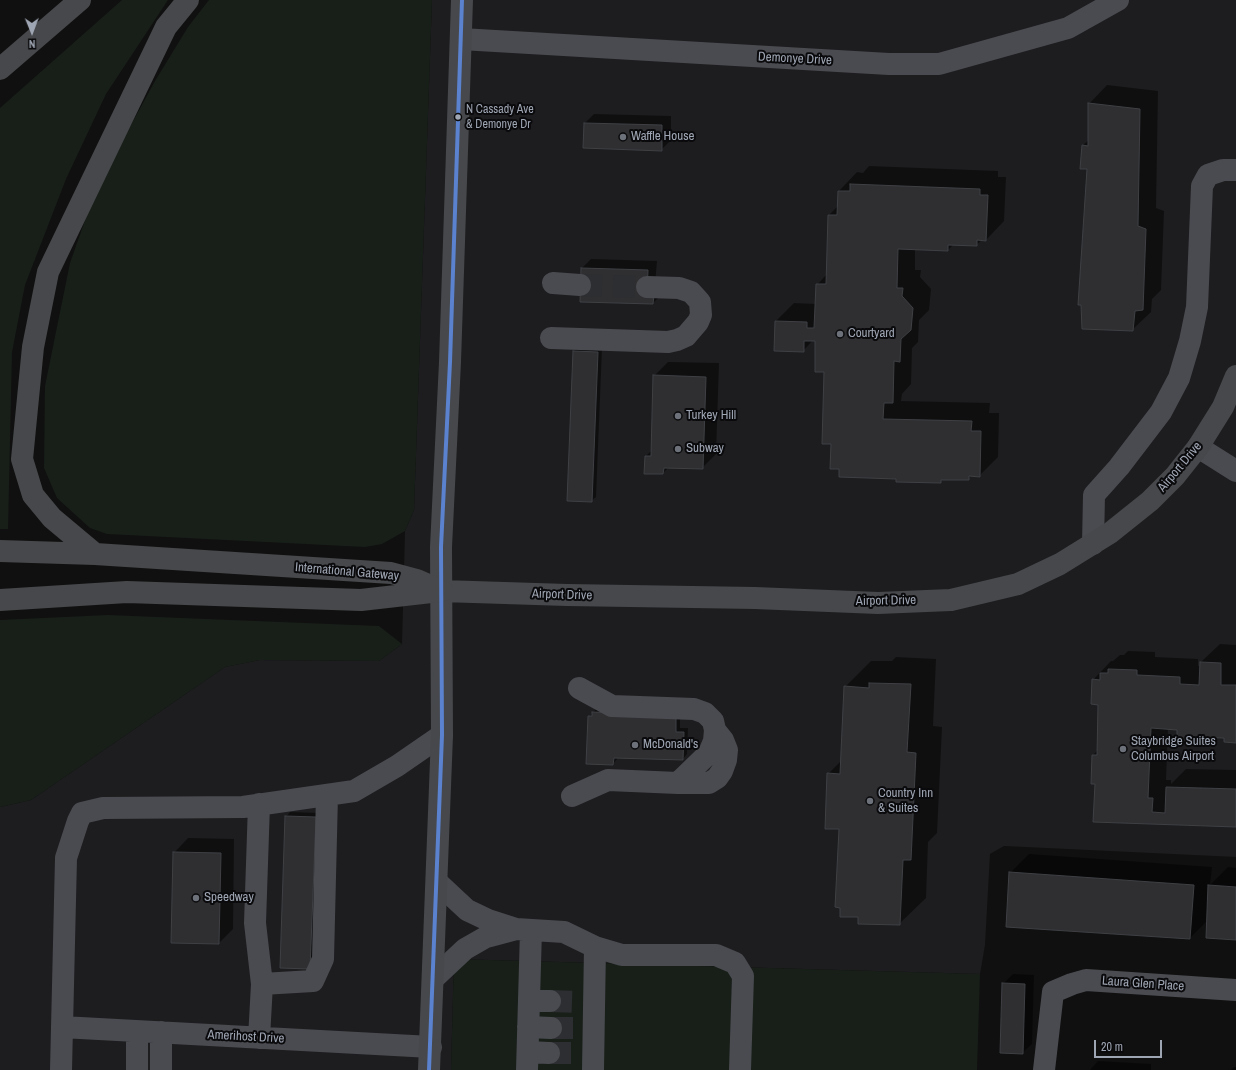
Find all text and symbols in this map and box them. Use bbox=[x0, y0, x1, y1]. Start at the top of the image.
north arrow bbox=[12, 12, 52, 52]
text: N bbox=[29, 37, 36, 51]
street label: Demonye Drive bbox=[758, 49, 832, 69]
place label: N Cassady Ave & Demonye Dr bbox=[466, 103, 534, 131]
marker: N Cassady Ave & Demonye Dr bbox=[453, 112, 463, 122]
place label: Waffle House bbox=[631, 129, 694, 145]
marker: Waffle House bbox=[618, 132, 628, 142]
place label: Courtyard bbox=[848, 326, 895, 342]
marker: Courtyard bbox=[835, 329, 845, 339]
place label: Turkey Hill bbox=[686, 408, 736, 424]
marker: Turkey Hill bbox=[673, 411, 683, 421]
street label: Airport Drive bbox=[1155, 439, 1205, 495]
place label: Subway bbox=[686, 441, 724, 457]
marker: Subway bbox=[673, 444, 683, 454]
street label: International Gateway bbox=[294, 560, 400, 584]
street label: Airport Drive bbox=[532, 586, 592, 604]
street label: Airport Drive bbox=[856, 593, 916, 609]
place label: Staybridge Suites Columbus Airport bbox=[1131, 734, 1216, 765]
place label: McDonald's bbox=[643, 737, 698, 753]
marker: McDonald's bbox=[630, 740, 640, 750]
marker: Staybridge Suites Columbus Airport bbox=[1118, 744, 1128, 754]
place label: Country Inn & Suites bbox=[878, 786, 933, 817]
marker: Country Inn & Suites bbox=[865, 796, 875, 806]
place label: Speedway bbox=[204, 890, 254, 906]
marker: Speedway bbox=[191, 893, 201, 903]
street label: Laura Glen Place bbox=[1101, 973, 1185, 995]
street label: Amerihost Drive bbox=[207, 1027, 285, 1047]
scale bar bbox=[1096, 1032, 1164, 1058]
text: 20 m bbox=[1101, 1039, 1123, 1055]

